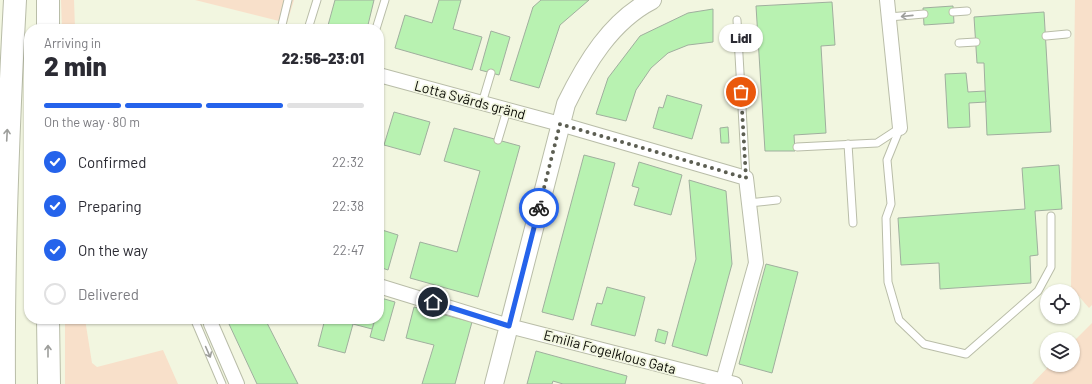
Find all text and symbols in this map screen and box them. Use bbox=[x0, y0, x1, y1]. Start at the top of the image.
one-way arrow bbox=[900, 12, 913, 19]
callout: Lidl bbox=[719, 24, 763, 52]
text: Lidl bbox=[730, 30, 752, 46]
text: Arriving in bbox=[44, 35, 101, 51]
text: 22:56–23:01 bbox=[282, 49, 364, 67]
text: 2 min bbox=[44, 50, 107, 81]
pin bbox=[724, 75, 758, 109]
street label: Lotta Svärds gränd bbox=[413, 76, 528, 123]
icon: bag bbox=[730, 81, 752, 103]
text: On the way · 80 m bbox=[44, 114, 140, 130]
one-way arrow bbox=[4, 129, 11, 142]
icon: check bbox=[44, 151, 66, 173]
text: Confirmed bbox=[78, 153, 146, 171]
text: 22:32 bbox=[332, 154, 364, 170]
courier bbox=[519, 188, 559, 228]
icon: check bbox=[44, 195, 66, 217]
text: Preparing bbox=[78, 197, 142, 215]
icon: bike bbox=[528, 197, 550, 219]
text: 22:38 bbox=[332, 198, 364, 214]
icon: check bbox=[44, 239, 66, 261]
text: On the way bbox=[78, 241, 148, 259]
text: 22:47 bbox=[333, 242, 364, 258]
map controls bbox=[1040, 284, 1080, 372]
button: locate bbox=[1040, 284, 1080, 324]
text: Delivered bbox=[78, 285, 139, 303]
pin bbox=[416, 285, 450, 319]
icon: home bbox=[422, 291, 444, 313]
street label: Emilia Fogelklous Gata bbox=[542, 326, 678, 377]
button: layers bbox=[1040, 332, 1080, 372]
one-way arrow bbox=[44, 345, 52, 358]
one-way arrow bbox=[205, 345, 212, 357]

